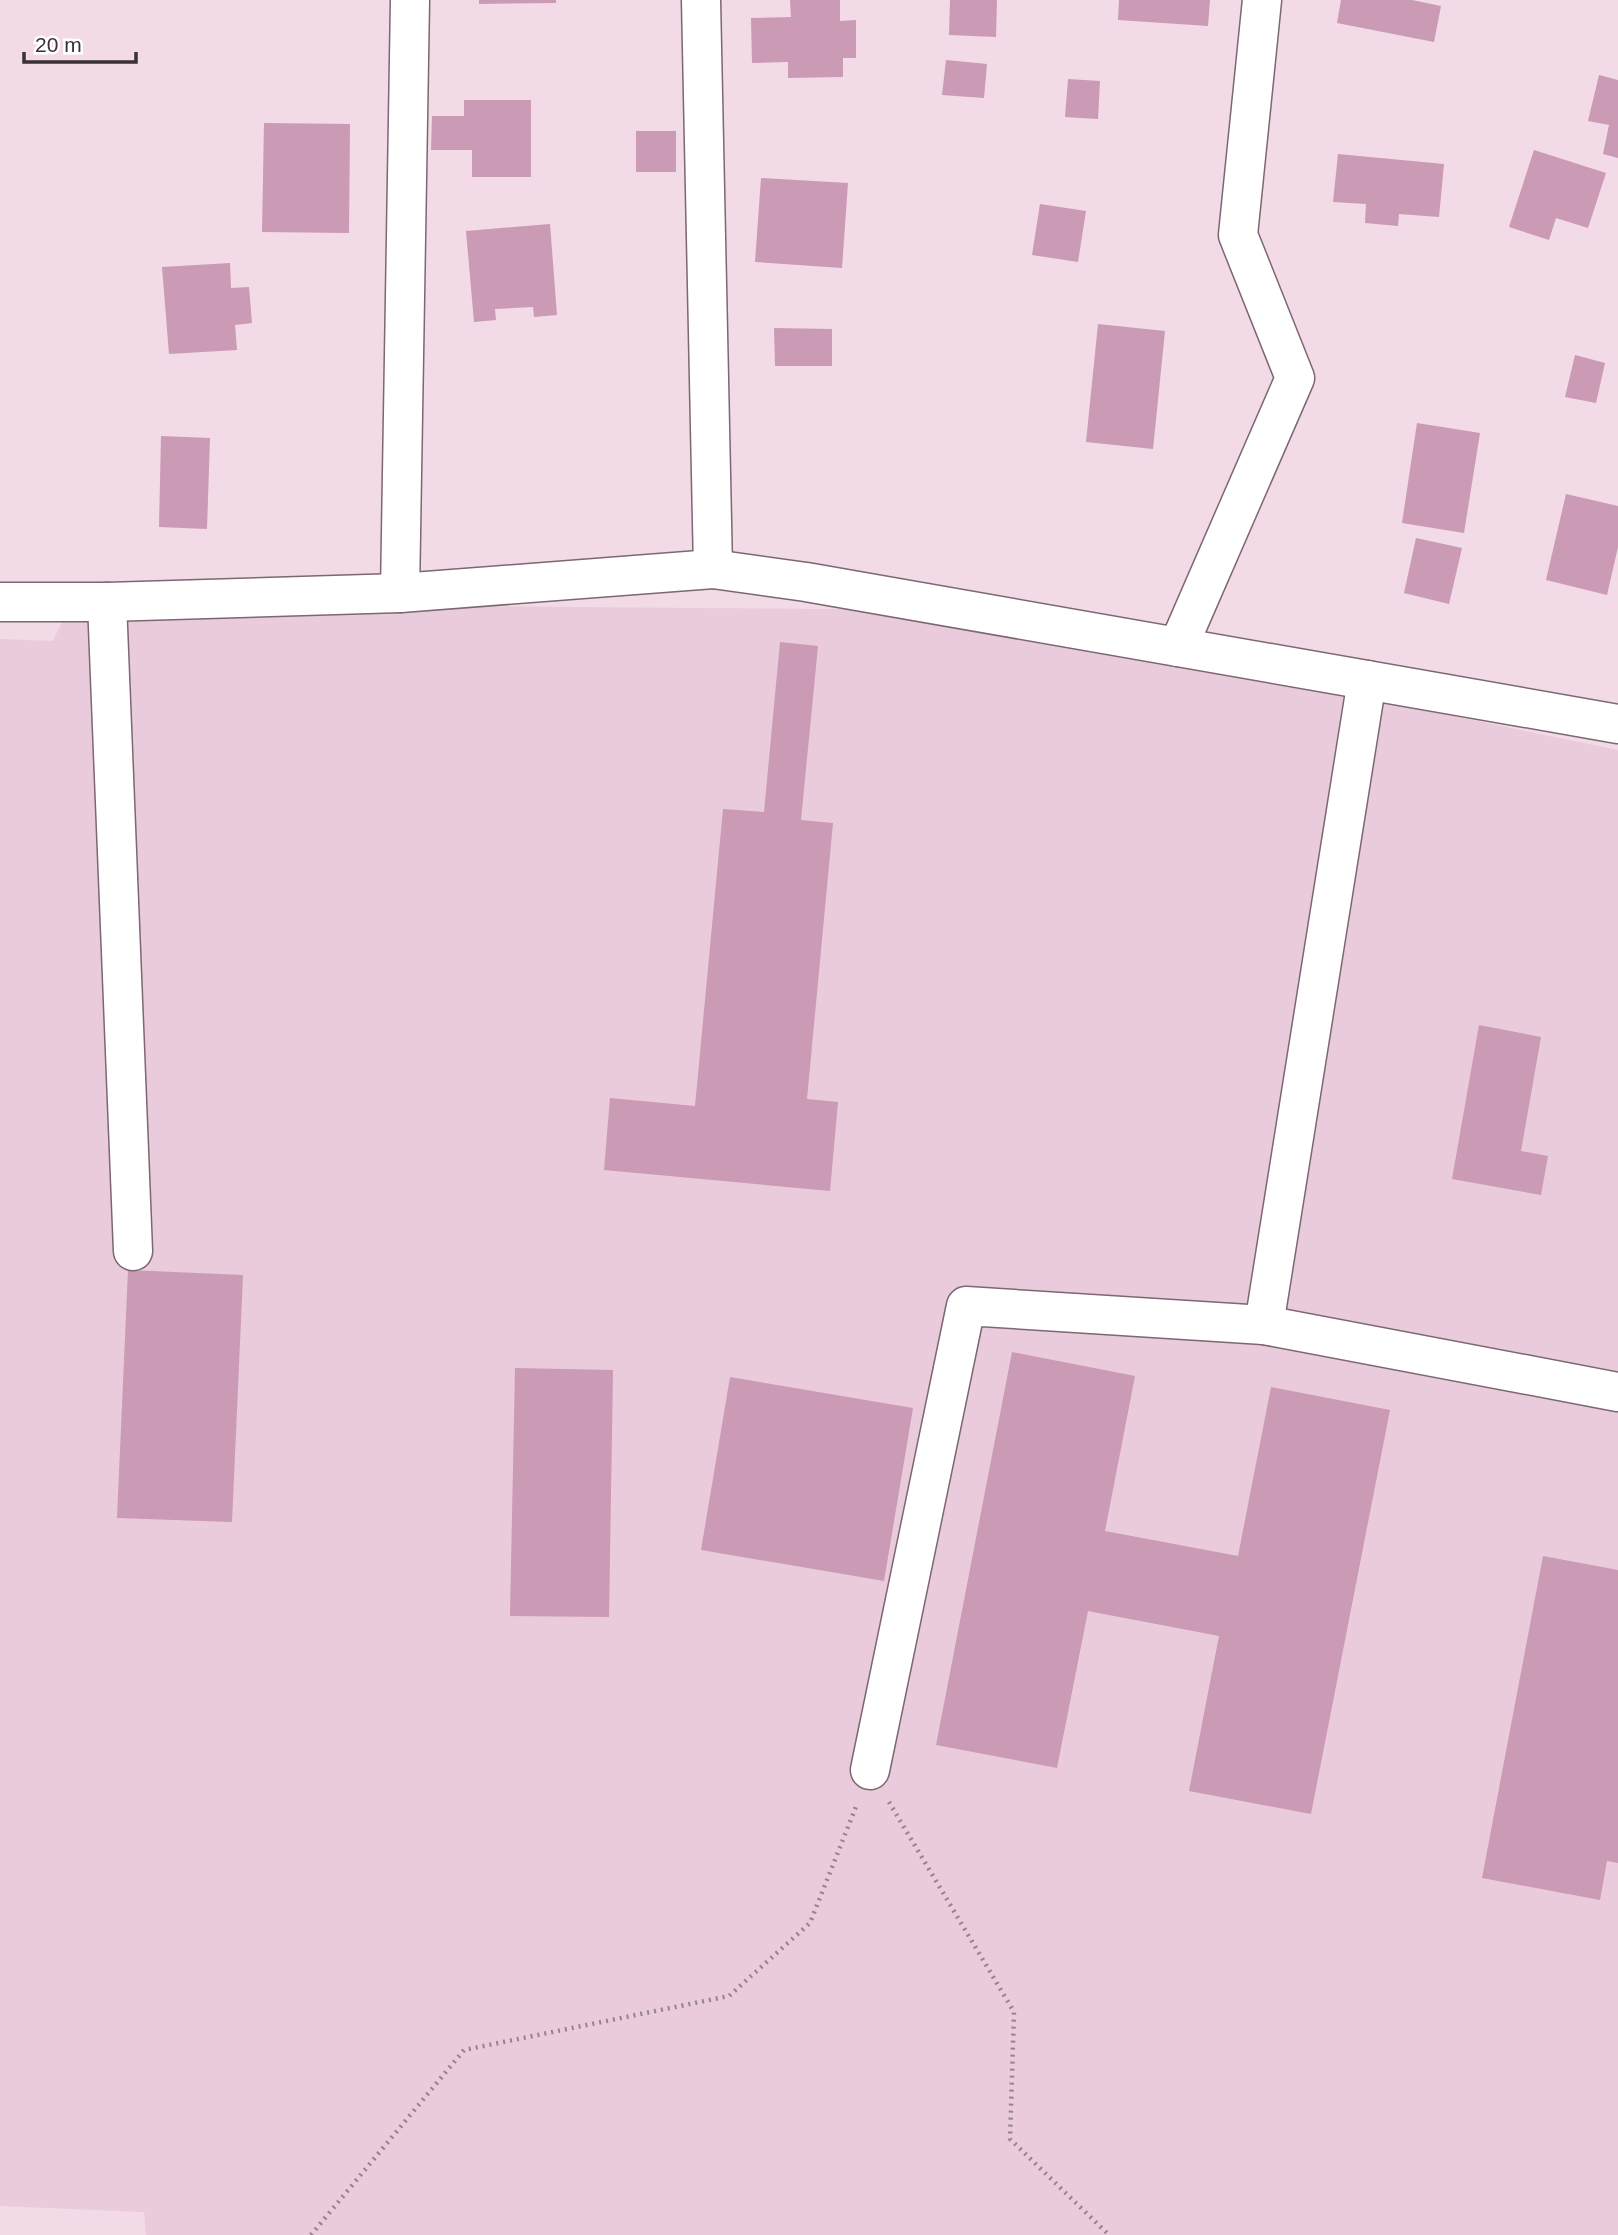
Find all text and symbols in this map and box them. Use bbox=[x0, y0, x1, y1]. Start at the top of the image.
scale bar bbox=[24, 21, 136, 65]
text: 20 m bbox=[35, 33, 82, 56]

